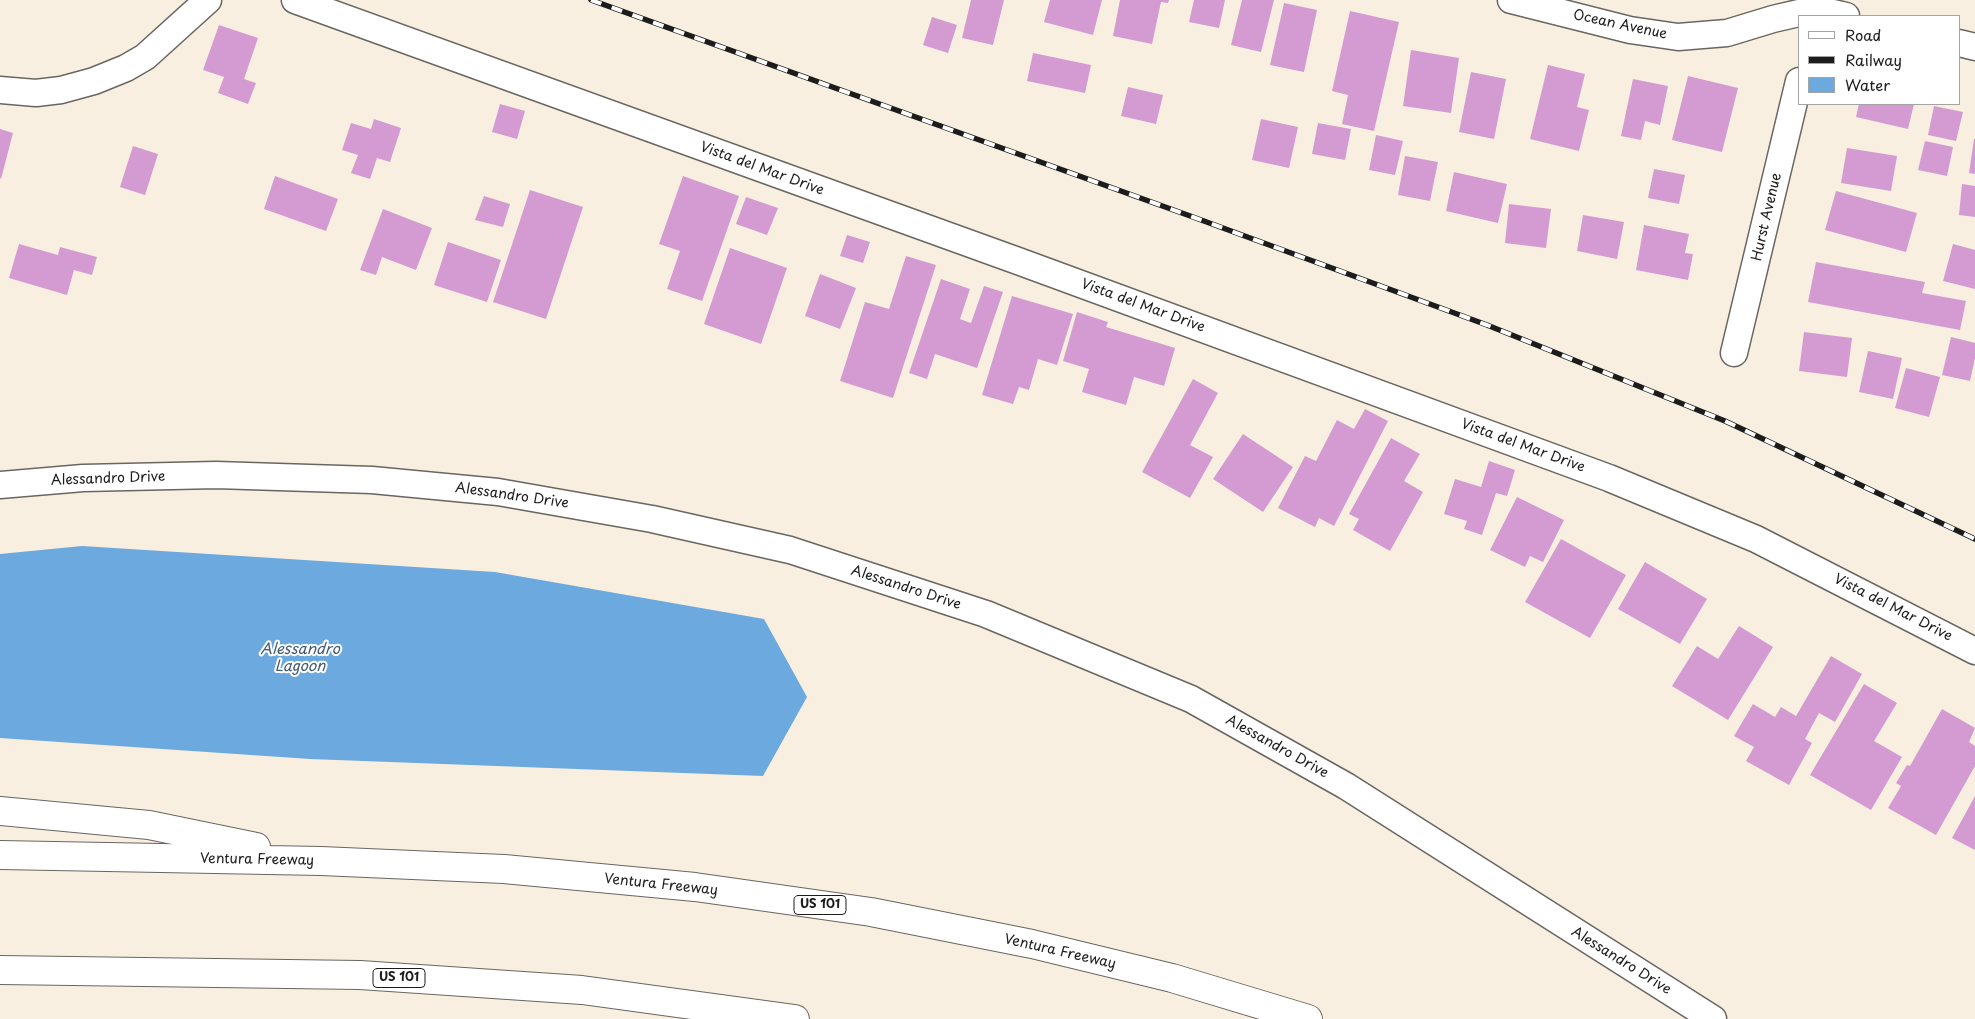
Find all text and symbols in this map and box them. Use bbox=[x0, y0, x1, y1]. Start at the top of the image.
street label: Ocean Avenue bbox=[1572, 7, 1668, 43]
legend bbox=[1798, 15, 1960, 105]
text: Road bbox=[1845, 23, 1881, 46]
text: Railway bbox=[1845, 48, 1902, 71]
text: Water bbox=[1845, 73, 1890, 96]
street label: Vista del Mar Drive bbox=[698, 139, 826, 199]
street label: Hurst Avenue bbox=[1749, 171, 1785, 263]
street label: Vista del Mar Drive bbox=[1079, 276, 1207, 336]
street label: Vista del Mar Drive bbox=[1459, 416, 1587, 476]
street label: Alessandro Drive bbox=[50, 469, 166, 489]
street label: Alessandro Drive bbox=[454, 480, 570, 512]
street label: Alessandro Drive bbox=[849, 562, 963, 614]
street label: Vista del Mar Drive bbox=[1831, 571, 1955, 645]
water label: Alessandro Lagoon bbox=[260, 641, 340, 676]
street label: Alessandro Drive bbox=[1223, 712, 1331, 782]
street label: Ventura Freeway bbox=[200, 851, 314, 869]
street label: Ventura Freeway bbox=[603, 871, 719, 899]
road number: US 101 bbox=[794, 896, 846, 914]
street label: Alessandro Drive bbox=[1568, 924, 1674, 998]
street label: Ventura Freeway bbox=[1003, 931, 1117, 973]
road number: US 101 bbox=[373, 968, 425, 988]

